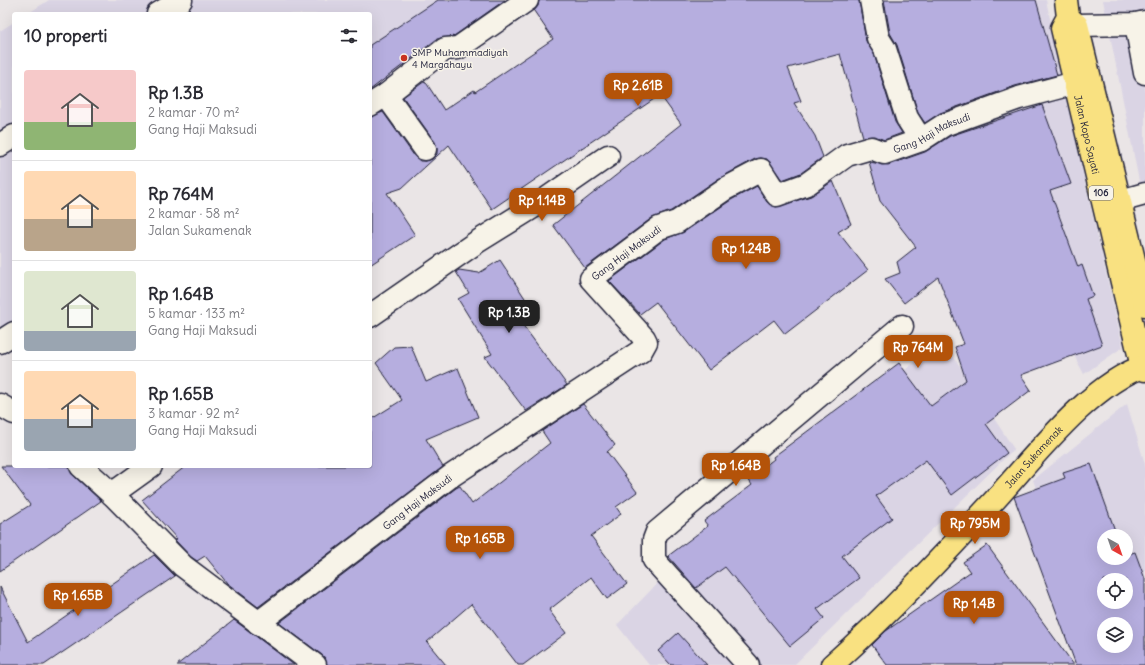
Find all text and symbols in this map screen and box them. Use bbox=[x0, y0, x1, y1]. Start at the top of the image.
text: 10 properti bbox=[24, 25, 107, 47]
icon: filters bbox=[338, 25, 360, 47]
place label: SMP Muhammadiyah 4 Margahayu bbox=[412, 46, 508, 71]
marker: SMP Muhammadiyah 4 Margahayu bbox=[399, 53, 409, 63]
pin: Rp 2.61B bbox=[597, 73, 679, 107]
text: Rp 2.61B bbox=[613, 77, 663, 94]
text: Rp 1.3B bbox=[148, 82, 204, 104]
icon: home bbox=[56, 86, 104, 134]
street label: Jalan Kopo Sayati bbox=[1071, 94, 1102, 175]
text: 2 kamar · 70 m² bbox=[148, 104, 240, 121]
street label: Gang Haji Maksudi bbox=[891, 110, 972, 156]
text: Gang Haji Maksudi bbox=[148, 121, 257, 138]
text: Rp 764M bbox=[148, 183, 214, 205]
road number: 106 bbox=[1089, 186, 1113, 200]
icon: home bbox=[56, 187, 104, 235]
pin: Rp 1.14B bbox=[501, 188, 583, 222]
text: Rp 1.14B bbox=[518, 192, 566, 209]
text: 2 kamar · 58 m² bbox=[148, 205, 240, 222]
text: Jalan Sukamenak bbox=[148, 222, 252, 239]
street label: Gang Haji Maksudi bbox=[589, 223, 664, 283]
pin: Rp 1.24B bbox=[705, 236, 787, 270]
text: Rp 1.24B bbox=[721, 240, 771, 257]
text: Rp 1.64B bbox=[148, 283, 214, 305]
icon: home bbox=[56, 287, 104, 335]
pin: Rp 1.3B bbox=[472, 300, 546, 334]
text: Rp 1.3B bbox=[488, 304, 530, 321]
text: 5 kamar · 133 m² bbox=[148, 305, 245, 322]
text: Gang Haji Maksudi bbox=[148, 322, 257, 339]
pin: Rp 764M bbox=[881, 335, 955, 369]
text: Rp 764M bbox=[893, 339, 943, 356]
text: Rp 1.65B bbox=[148, 383, 214, 405]
icon: home bbox=[56, 387, 104, 435]
text: 3 kamar · 92 m² bbox=[148, 405, 240, 422]
text: Gang Haji Maksudi bbox=[148, 422, 257, 439]
street label: Jalan Sukamenak bbox=[1002, 423, 1065, 491]
pin: Rp 1.64B bbox=[695, 453, 777, 487]
text: Rp 1.64B bbox=[711, 457, 761, 474]
street label: Gang Haji Maksudi bbox=[380, 472, 455, 533]
pin: Rp 795M bbox=[938, 511, 1012, 545]
text: Rp 795M bbox=[950, 515, 1000, 532]
pin: Rp 1.65B bbox=[439, 526, 521, 560]
north arrow bbox=[1097, 529, 1133, 565]
map controls bbox=[1097, 529, 1133, 653]
text: Rp 1.65B bbox=[455, 530, 505, 547]
button: locate bbox=[1097, 573, 1133, 609]
pin: Rp 1.65B bbox=[37, 583, 119, 617]
text: Rp 1.65B bbox=[53, 587, 103, 604]
pin: Rp 1.4B bbox=[937, 591, 1011, 625]
text: Rp 1.4B bbox=[953, 595, 995, 612]
button: layers bbox=[1097, 617, 1133, 653]

